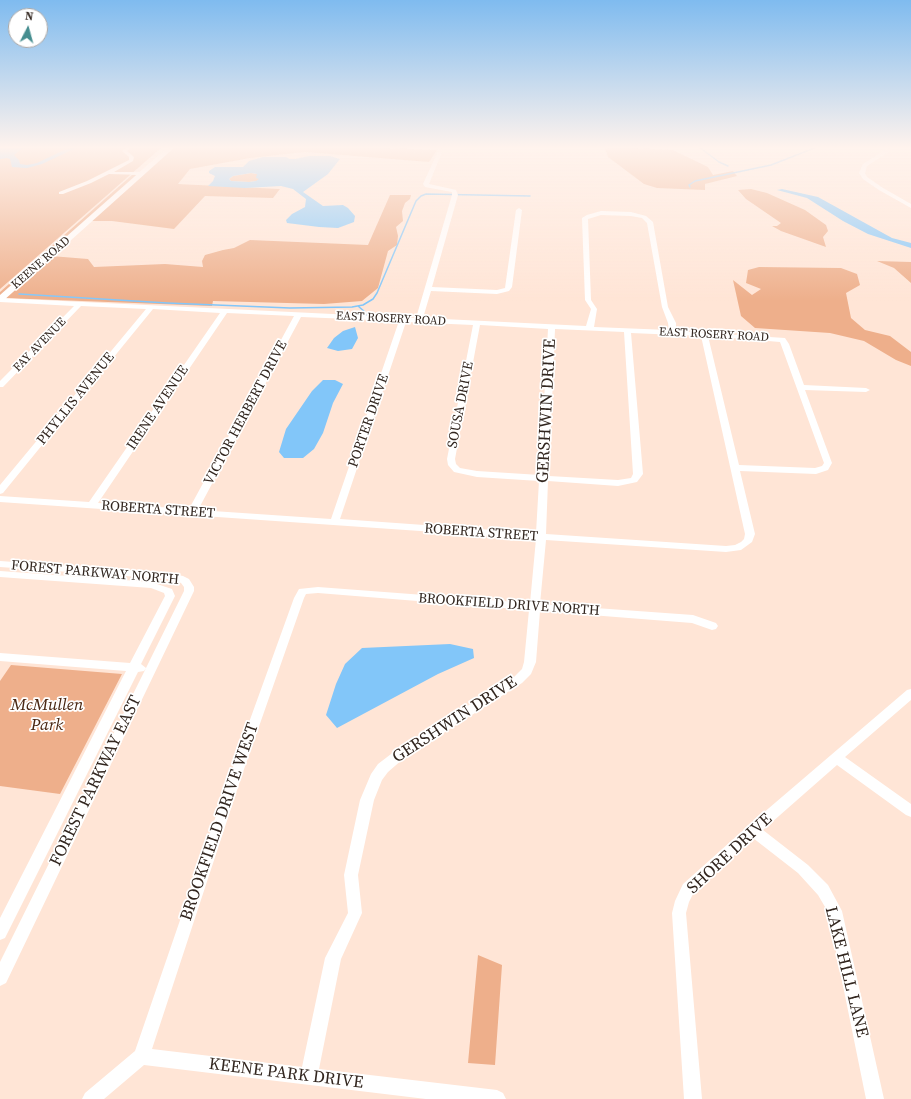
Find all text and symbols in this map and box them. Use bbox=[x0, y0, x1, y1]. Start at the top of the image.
north arrow bbox=[8, 8, 48, 48]
text: N bbox=[24, 9, 34, 24]
street label: KEENE ROAD bbox=[9, 234, 73, 292]
street label: EAST ROSERY ROAD bbox=[336, 309, 446, 329]
street label: FAY AVENUE bbox=[11, 315, 69, 375]
street label: EAST ROSERY ROAD bbox=[659, 325, 769, 345]
street label: VICTOR HERBERT DRIVE bbox=[201, 338, 291, 488]
street label: GERSHWIN DRIVE bbox=[533, 338, 561, 484]
street label: PHYLLIS AVENUE bbox=[34, 350, 118, 448]
street label: SOUSA DRIVE bbox=[444, 360, 478, 450]
street label: IRENE AVENUE bbox=[123, 362, 193, 454]
street label: PORTER DRIVE bbox=[345, 372, 393, 470]
street label: ROBERTA STREET bbox=[101, 498, 215, 522]
street label: ROBERTA STREET bbox=[424, 521, 538, 545]
street label: FOREST PARKWAY NORTH bbox=[10, 557, 180, 589]
street label: BROOKFIELD DRIVE NORTH bbox=[418, 590, 600, 620]
street label: GERSHWIN DRIVE bbox=[389, 672, 521, 768]
street label: FOREST PARKWAY EAST bbox=[46, 692, 146, 870]
park label: McMullen Park bbox=[11, 696, 83, 736]
street label: BROOKFIELD DRIVE WEST bbox=[176, 720, 264, 924]
street label: SHORE DRIVE bbox=[683, 809, 777, 899]
street label: LAKE HILL LANE bbox=[820, 904, 872, 1040]
street label: KEENE PARK DRIVE bbox=[208, 1054, 364, 1094]

